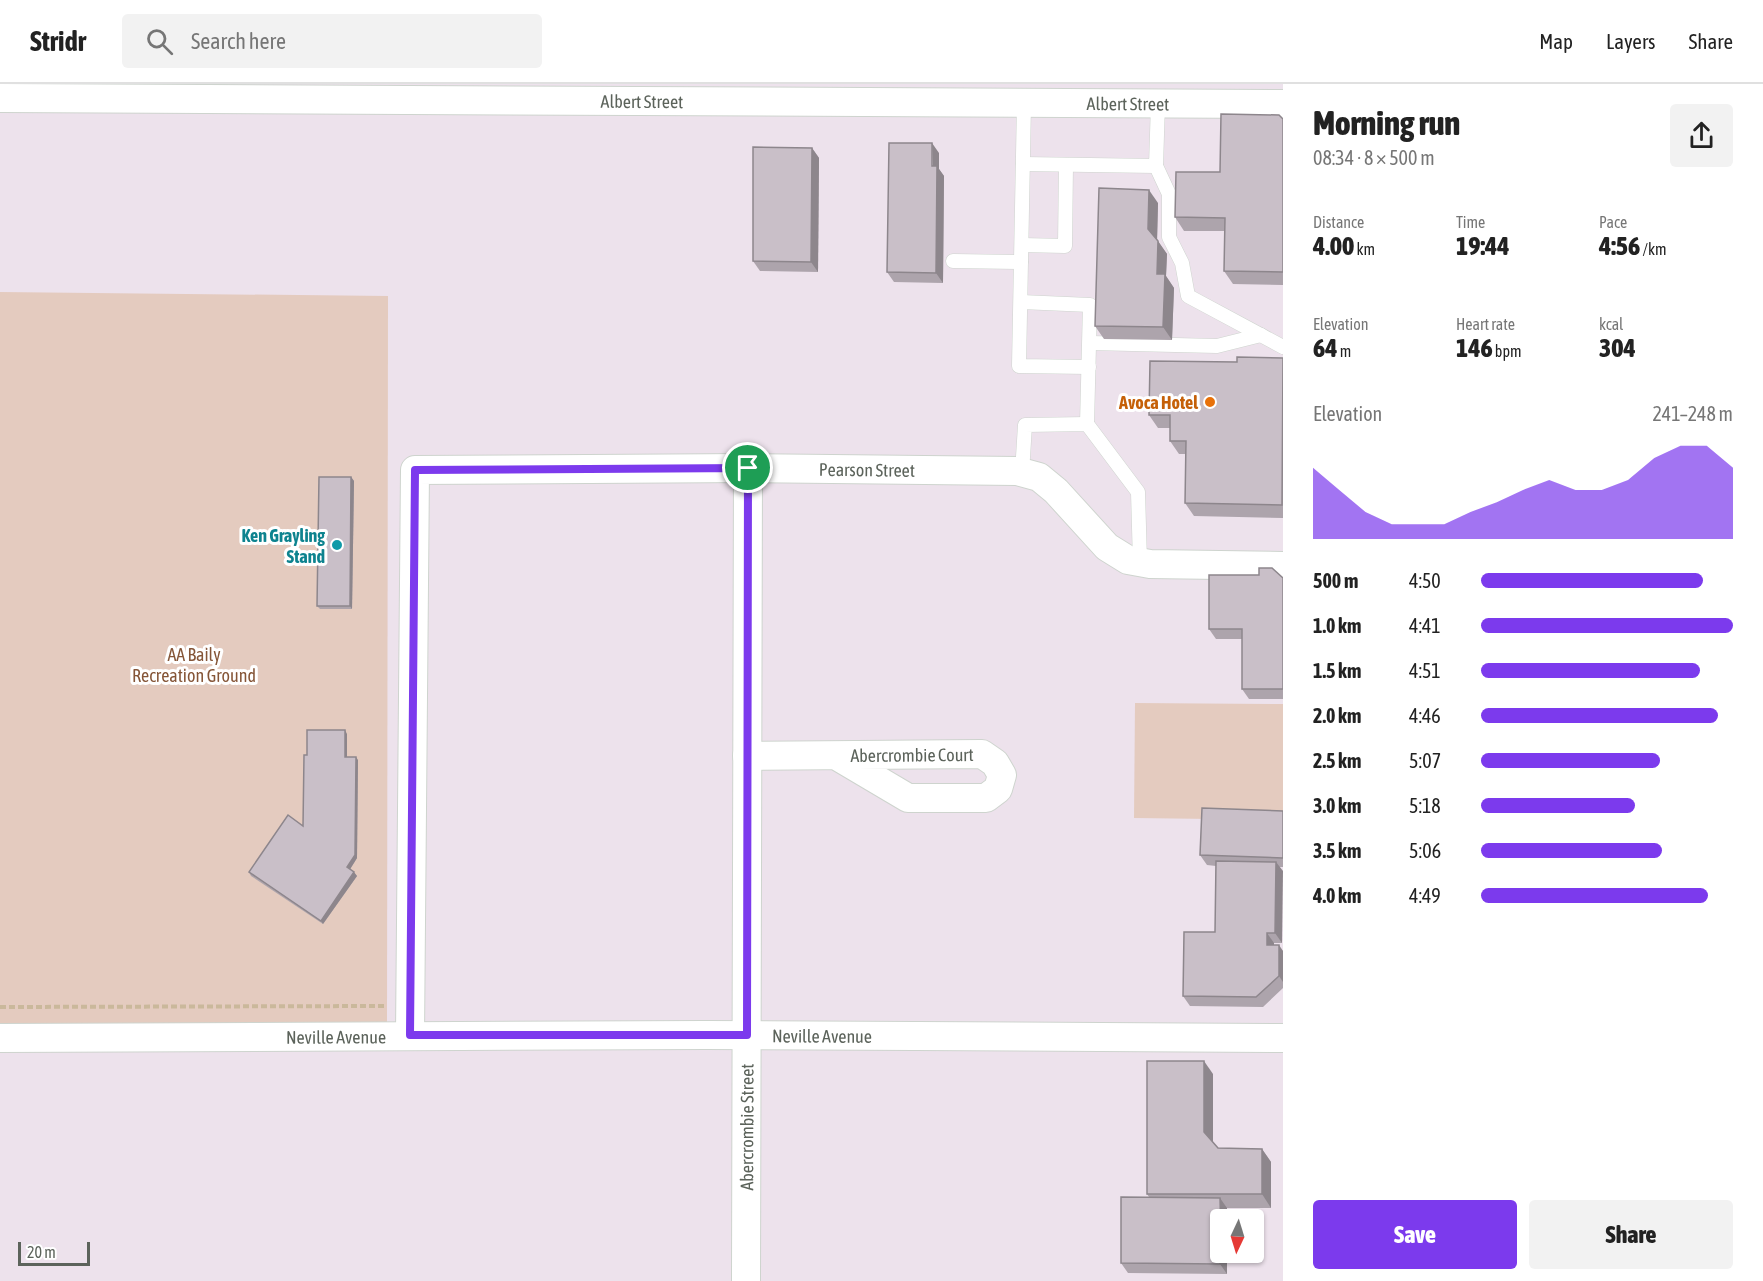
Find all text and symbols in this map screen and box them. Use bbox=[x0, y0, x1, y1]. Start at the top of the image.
search box bbox=[122, 14, 542, 68]
text: Stridr bbox=[30, 25, 86, 57]
icon: search bbox=[143, 25, 176, 58]
text: Search here bbox=[191, 28, 286, 54]
text: Map bbox=[1539, 29, 1573, 53]
text: Layers bbox=[1606, 29, 1656, 53]
text: Share bbox=[1689, 29, 1733, 53]
street label: Albert Street bbox=[601, 90, 683, 112]
street label: Albert Street bbox=[1087, 93, 1169, 114]
text: Morning run bbox=[1313, 104, 1460, 142]
button: share bbox=[1670, 104, 1733, 167]
text: 08:34 · 8 × 500 m bbox=[1313, 146, 1435, 169]
text: Distance bbox=[1313, 213, 1364, 231]
text: Time bbox=[1456, 213, 1485, 231]
text: Pace bbox=[1599, 213, 1627, 231]
text: 4.00 bbox=[1313, 231, 1354, 261]
text: 19:44 bbox=[1456, 231, 1510, 261]
text: 4:56 bbox=[1599, 231, 1640, 261]
text: km bbox=[1354, 240, 1375, 258]
text: /km bbox=[1640, 240, 1666, 258]
text: Elevation bbox=[1313, 315, 1368, 333]
text: Heart rate bbox=[1456, 315, 1515, 333]
text: kcal bbox=[1599, 315, 1623, 333]
text: 64 bbox=[1313, 333, 1337, 363]
text: 146 bbox=[1456, 333, 1493, 363]
text: 304 bbox=[1599, 333, 1636, 363]
text: m bbox=[1337, 342, 1351, 360]
text: bpm bbox=[1493, 342, 1522, 360]
place label: Avoca Hotel bbox=[1118, 392, 1198, 413]
marker: Avoca Hotel bbox=[1203, 395, 1217, 409]
text: Elevation bbox=[1313, 402, 1382, 425]
text: 241–248 m bbox=[1652, 402, 1733, 425]
pin bbox=[722, 442, 773, 493]
icon: arrive bbox=[731, 451, 764, 484]
street label: Pearson Street bbox=[819, 458, 915, 480]
place label: Ken Grayling Stand bbox=[242, 525, 325, 567]
marker: Ken Grayling Stand bbox=[330, 538, 344, 552]
text: 500 m bbox=[1313, 569, 1358, 592]
text: 4:50 bbox=[1409, 569, 1441, 592]
text: 1.0 km bbox=[1313, 614, 1361, 637]
text: 4:41 bbox=[1409, 614, 1441, 637]
park label: AA Baily Recreation Ground bbox=[132, 644, 256, 686]
text: 1.5 km bbox=[1313, 659, 1361, 682]
text: 4:51 bbox=[1409, 659, 1441, 682]
text: 2.0 km bbox=[1313, 704, 1361, 727]
text: 4:46 bbox=[1409, 704, 1441, 727]
street label: Abercrombie Court bbox=[850, 744, 974, 766]
text: 2.5 km bbox=[1313, 749, 1361, 772]
text: 5:07 bbox=[1409, 749, 1441, 772]
text: 3.0 km bbox=[1313, 794, 1361, 817]
text: 5:18 bbox=[1409, 794, 1441, 817]
text: 3.5 km bbox=[1313, 839, 1361, 862]
text: 5:06 bbox=[1409, 839, 1441, 862]
text: 4.0 km bbox=[1313, 884, 1361, 907]
text: 4:49 bbox=[1409, 884, 1441, 907]
street label: Neville Avenue bbox=[772, 1025, 872, 1046]
street label: Neville Avenue bbox=[286, 1026, 386, 1047]
street label: Abercrombie Street bbox=[736, 1063, 757, 1191]
button: Save bbox=[1313, 1200, 1517, 1269]
button: Share bbox=[1529, 1200, 1733, 1269]
north arrow bbox=[1210, 1209, 1264, 1263]
map controls bbox=[1210, 1209, 1264, 1263]
scale bar bbox=[18, 1239, 90, 1266]
text: 20 m bbox=[27, 1243, 56, 1261]

